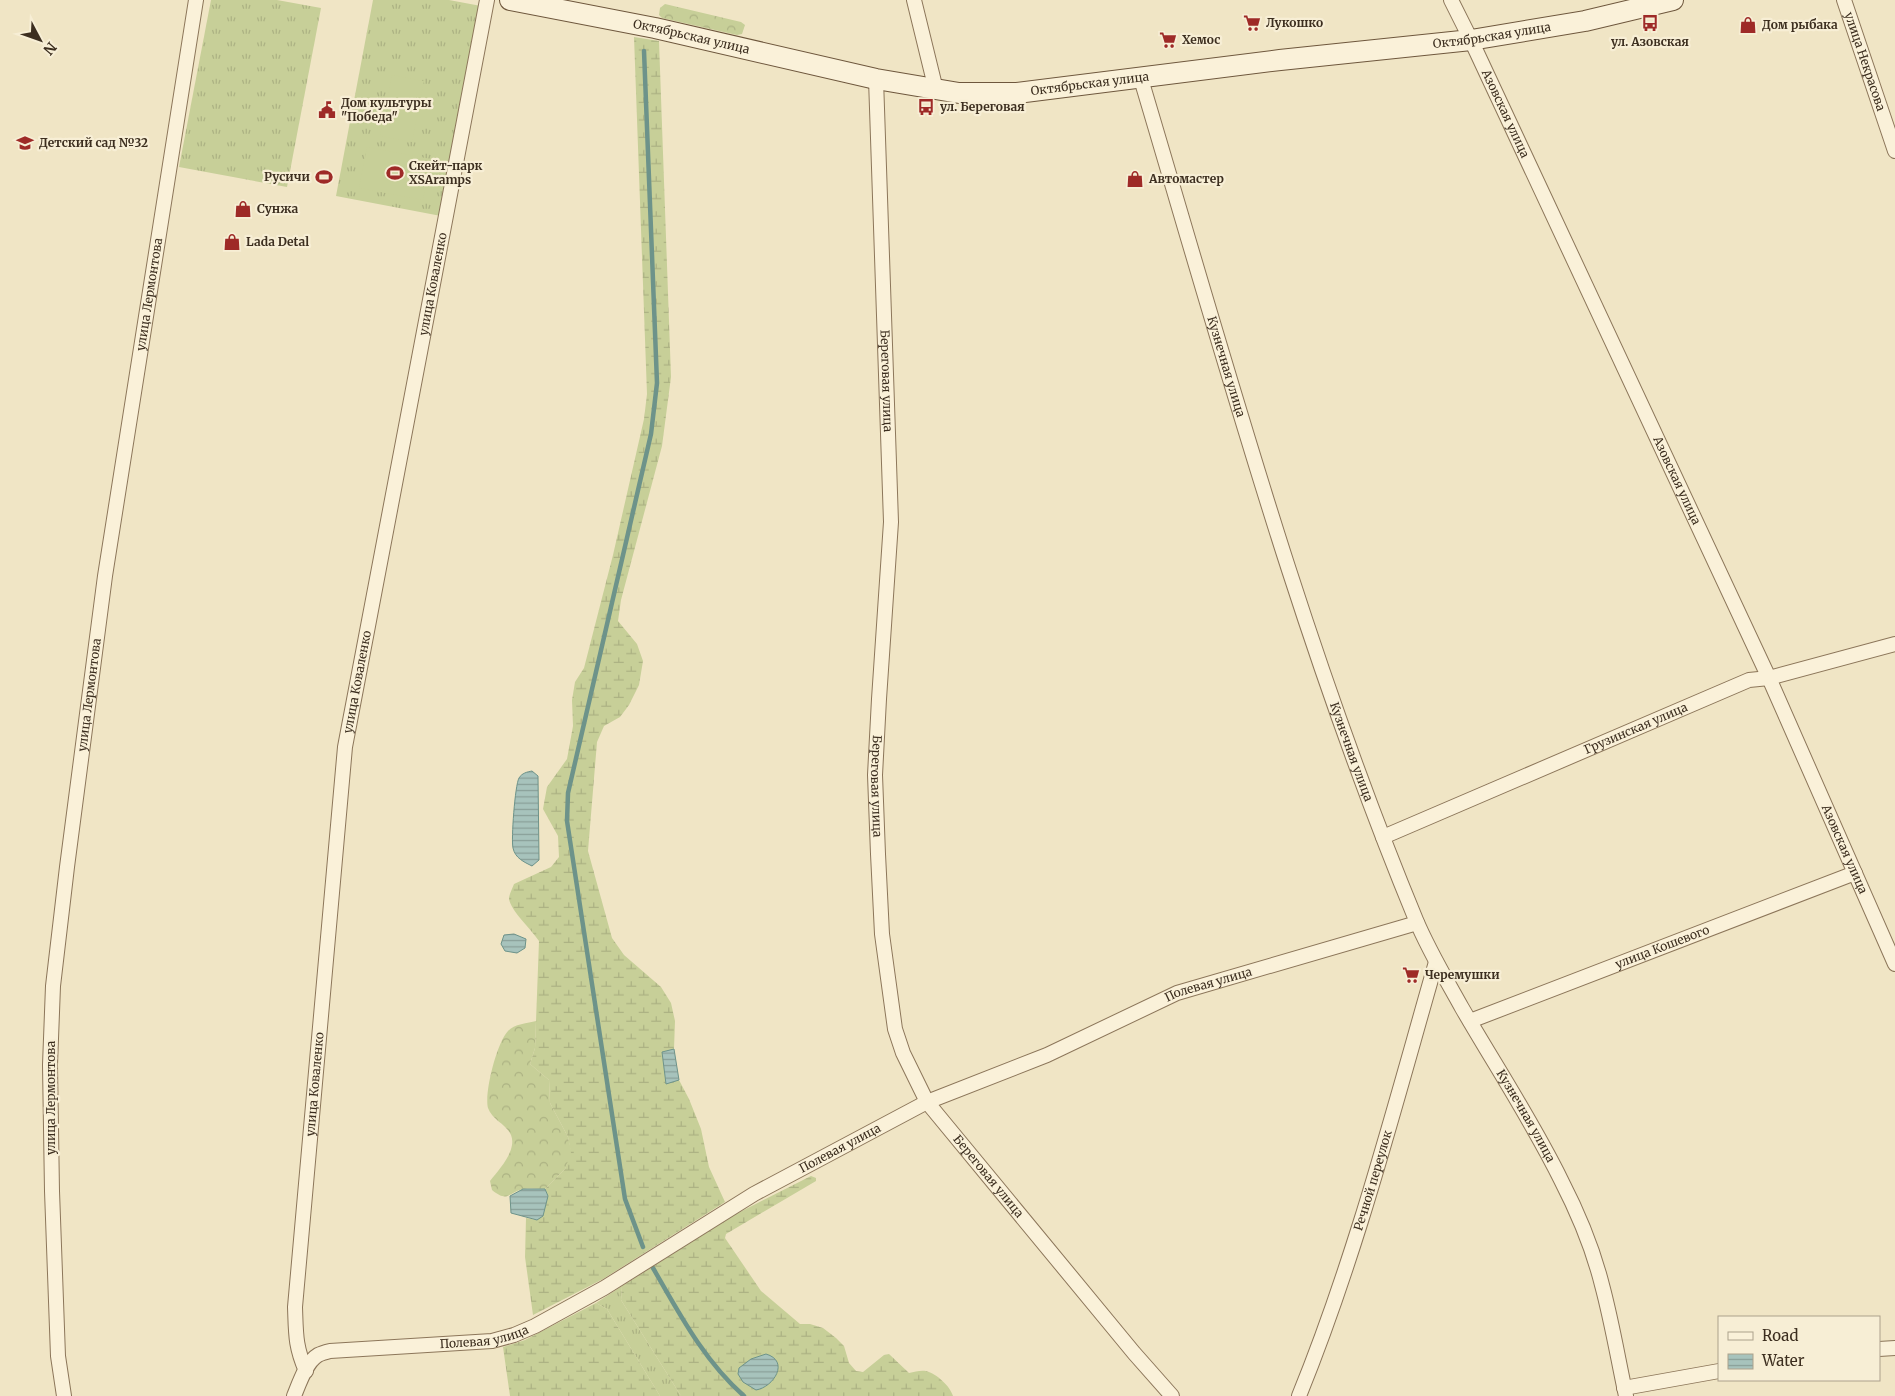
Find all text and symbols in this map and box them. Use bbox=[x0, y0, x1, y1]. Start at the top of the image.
street label: улица Некрасова bbox=[1842, 10, 1889, 113]
supermarket icon: Лукошко bbox=[1242, 13, 1262, 33]
bus stop icon: ул. Азовская bbox=[1640, 13, 1660, 33]
north arrow bbox=[15, 15, 65, 65]
place label: Лукошко bbox=[1266, 15, 1323, 30]
shop icon: Дом рыбака bbox=[1738, 15, 1758, 35]
street label: Октябрьская улица bbox=[632, 16, 752, 57]
place label: Дом рыбака bbox=[1762, 17, 1838, 32]
street label: Октябрьская улица bbox=[1432, 19, 1552, 51]
supermarket icon: Хемос bbox=[1158, 30, 1178, 50]
place label: Хемос bbox=[1182, 32, 1220, 47]
place label: ул. Азовская bbox=[1611, 34, 1689, 49]
text: N bbox=[39, 38, 60, 59]
street label: Азовская улица bbox=[1478, 66, 1533, 161]
street label: Октябрьская улица bbox=[1030, 68, 1150, 98]
place label: Дом культуры "Победа" bbox=[341, 95, 432, 124]
bus stop icon: ул. Береговая bbox=[916, 97, 936, 117]
place label: ул. Береговая bbox=[940, 99, 1025, 114]
public building icon: Дом культуры "Победа" bbox=[317, 100, 337, 120]
school or university icon: Детский сад №32 bbox=[15, 133, 35, 153]
place label: Детский сад №32 bbox=[39, 135, 148, 150]
place label: Скейт-парк XSAramps bbox=[409, 158, 482, 187]
sports icon: Скейт-парк XSAramps bbox=[385, 163, 405, 183]
sports icon: Русичи bbox=[314, 167, 334, 187]
place label: Русичи bbox=[264, 169, 311, 184]
shop icon: Автомастер bbox=[1125, 169, 1145, 189]
place label: Автомастер bbox=[1148, 171, 1224, 186]
shop icon: Сунжа bbox=[233, 199, 253, 219]
place label: Сунжа bbox=[257, 201, 299, 216]
street label: улица Коваленко bbox=[415, 231, 450, 337]
shop icon: Lada Detal bbox=[222, 232, 242, 252]
place label: Lada Detal bbox=[246, 234, 309, 249]
street label: улица Лермонтова bbox=[133, 236, 165, 352]
street label: Кузнечная улица bbox=[1204, 314, 1249, 419]
street label: Береговая улица bbox=[877, 329, 896, 433]
street label: Азовская улица bbox=[1650, 433, 1705, 527]
street label: улица Коваленко bbox=[340, 629, 374, 735]
street label: улица Лермонтова bbox=[74, 637, 104, 752]
street label: Грузинская улица bbox=[1581, 699, 1690, 757]
street label: Кузнечная улица bbox=[1327, 700, 1377, 804]
street label: Береговая улица bbox=[868, 735, 885, 838]
street label: Азовская улица bbox=[1818, 801, 1871, 896]
street label: улица Кошевого bbox=[1613, 922, 1711, 972]
street label: Полевая улица bbox=[1162, 963, 1254, 1005]
supermarket icon: Черемушки bbox=[1401, 965, 1421, 985]
place label: Черемушки bbox=[1425, 967, 1500, 982]
street label: улица Коваленко bbox=[302, 1032, 327, 1137]
street label: улица Лермонтова bbox=[43, 1040, 58, 1155]
street label: Кузнечная улица bbox=[1494, 1067, 1559, 1165]
street label: Полевая улица bbox=[796, 1120, 884, 1176]
street label: Речной переулок bbox=[1350, 1128, 1395, 1232]
street label: Береговая улица bbox=[950, 1132, 1027, 1221]
legend bbox=[1718, 1316, 1880, 1381]
street label: Полевая улица bbox=[439, 1321, 531, 1351]
text: Road bbox=[1762, 1326, 1798, 1345]
text: Water bbox=[1761, 1351, 1805, 1370]

